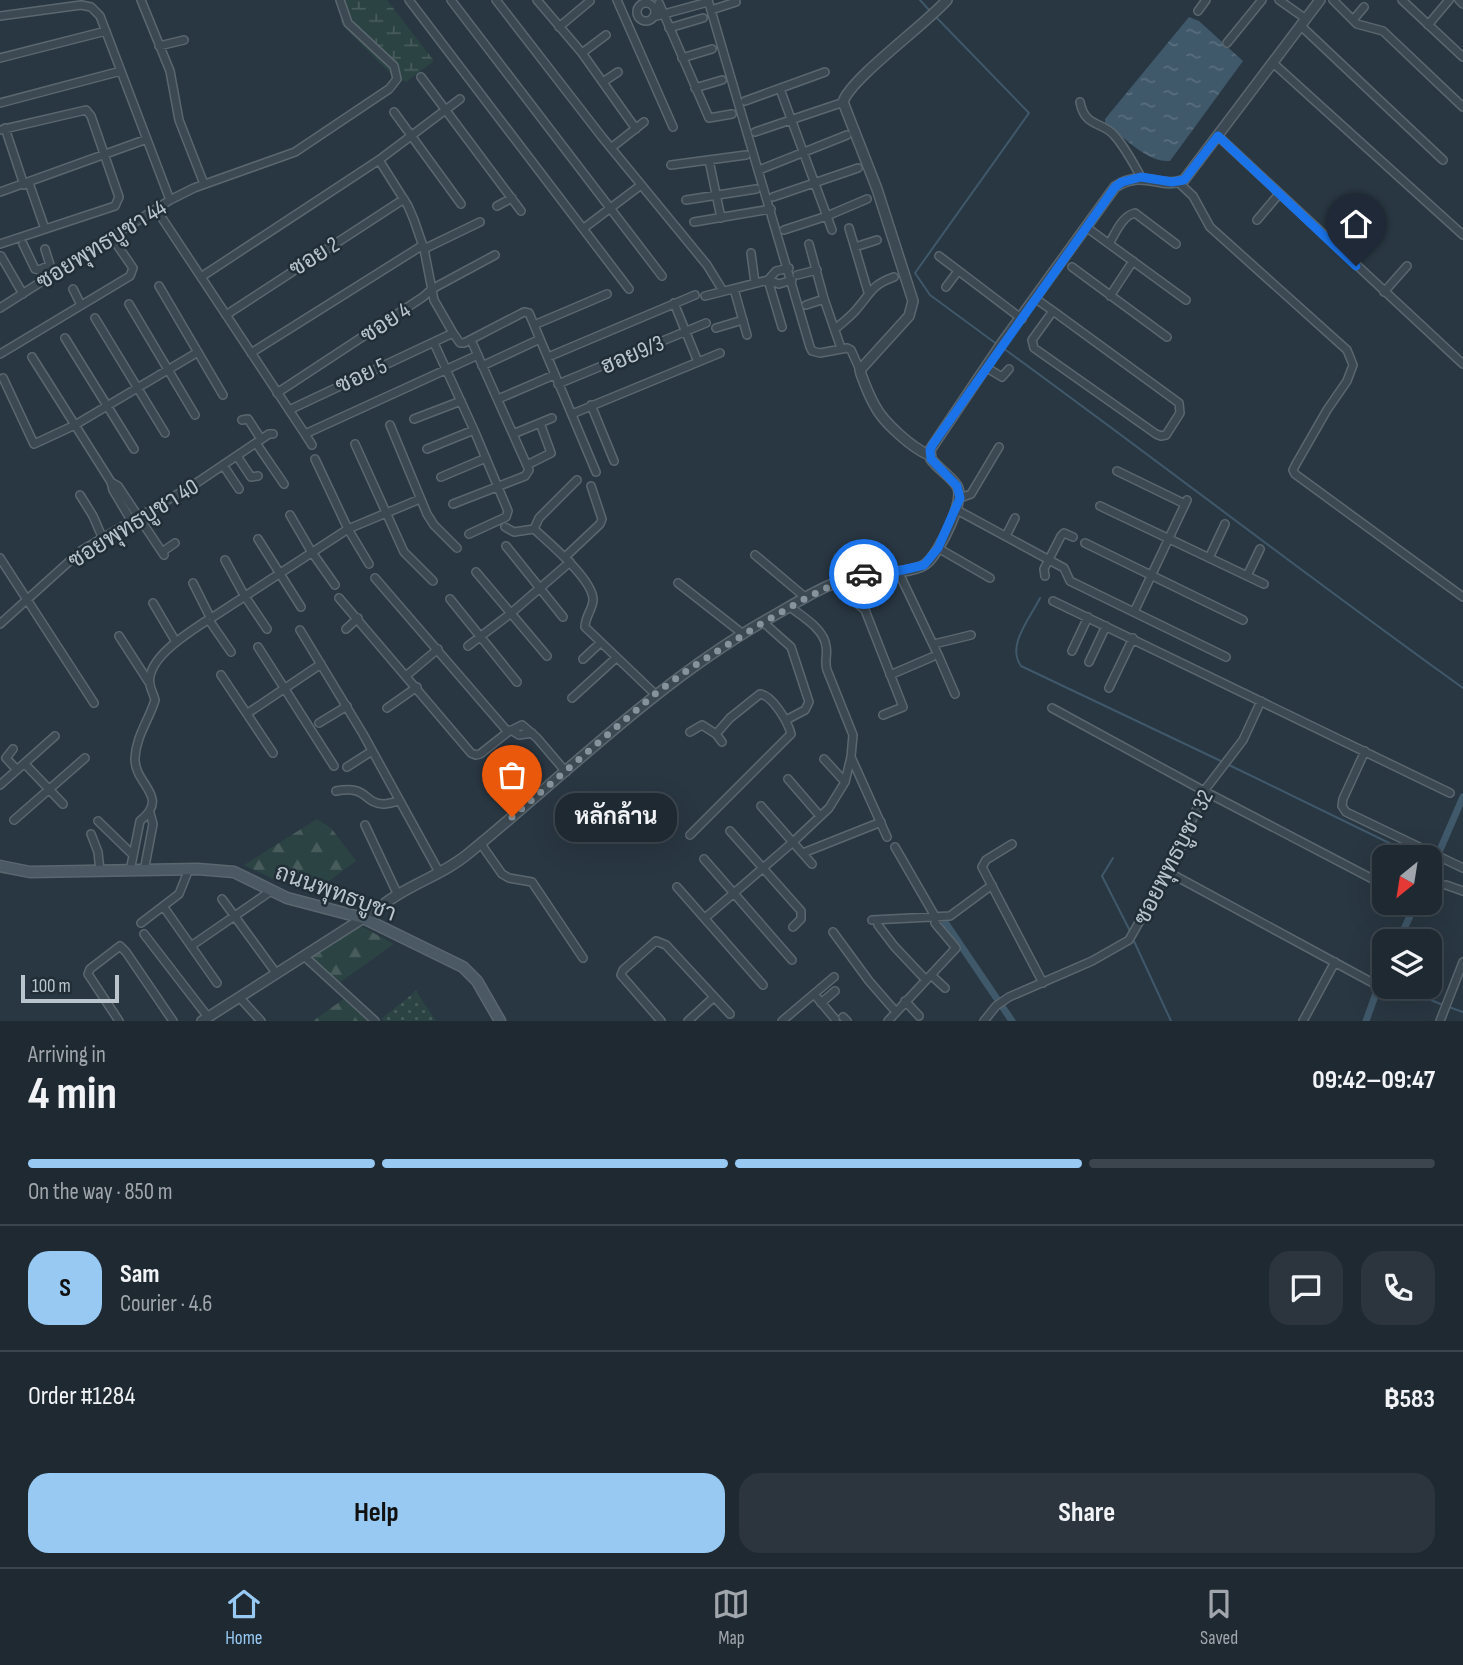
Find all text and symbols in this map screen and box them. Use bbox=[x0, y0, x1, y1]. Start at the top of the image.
street label: ซอยพุทธบูชา 44 bbox=[31, 194, 173, 298]
pin bbox=[1326, 194, 1386, 266]
icon: home bbox=[1337, 205, 1375, 243]
street label: ซอย 2 bbox=[284, 231, 345, 283]
street label: ซอย 4 bbox=[355, 296, 416, 349]
street label: ฮอย9/3 bbox=[596, 329, 668, 381]
street label: ซอย 5 bbox=[331, 352, 392, 400]
street label: ซอยพุทธบูชา 40 bbox=[63, 473, 205, 577]
courier bbox=[829, 539, 899, 609]
icon: car bbox=[845, 555, 883, 593]
pin bbox=[482, 745, 542, 817]
icon: bag bbox=[493, 756, 531, 794]
street label: ซอยพุทธบูชา 32 bbox=[1128, 785, 1222, 931]
callout: หลักล้าน bbox=[554, 792, 676, 842]
text: หลักล้าน bbox=[575, 803, 657, 831]
north arrow bbox=[1372, 845, 1442, 915]
map controls bbox=[1372, 845, 1442, 999]
street label: ถนนพุทธบูชา bbox=[271, 858, 400, 930]
button: layers bbox=[1372, 929, 1442, 999]
scale bar bbox=[21, 972, 119, 1004]
text: 100 m bbox=[32, 975, 71, 998]
text: Arriving in bbox=[28, 1041, 106, 1069]
text: 09:42–09:47 bbox=[1312, 1065, 1435, 1096]
text: 4 min bbox=[28, 1067, 117, 1122]
text: On the way · 850 m bbox=[28, 1178, 173, 1206]
button: chat bbox=[1269, 1251, 1343, 1325]
button: phone bbox=[1361, 1251, 1435, 1325]
text: Sam bbox=[120, 1259, 160, 1290]
text: S bbox=[59, 1273, 71, 1304]
text: Courier · 4.6 bbox=[120, 1290, 212, 1318]
text: Order #1284 bbox=[28, 1381, 135, 1412]
text: ฿583 bbox=[1384, 1384, 1435, 1415]
button: Help bbox=[28, 1473, 725, 1553]
button: Share bbox=[739, 1473, 1435, 1553]
tab: Home bbox=[225, 1585, 263, 1650]
tab: Map bbox=[712, 1585, 750, 1650]
tab: Saved bbox=[1200, 1585, 1238, 1650]

